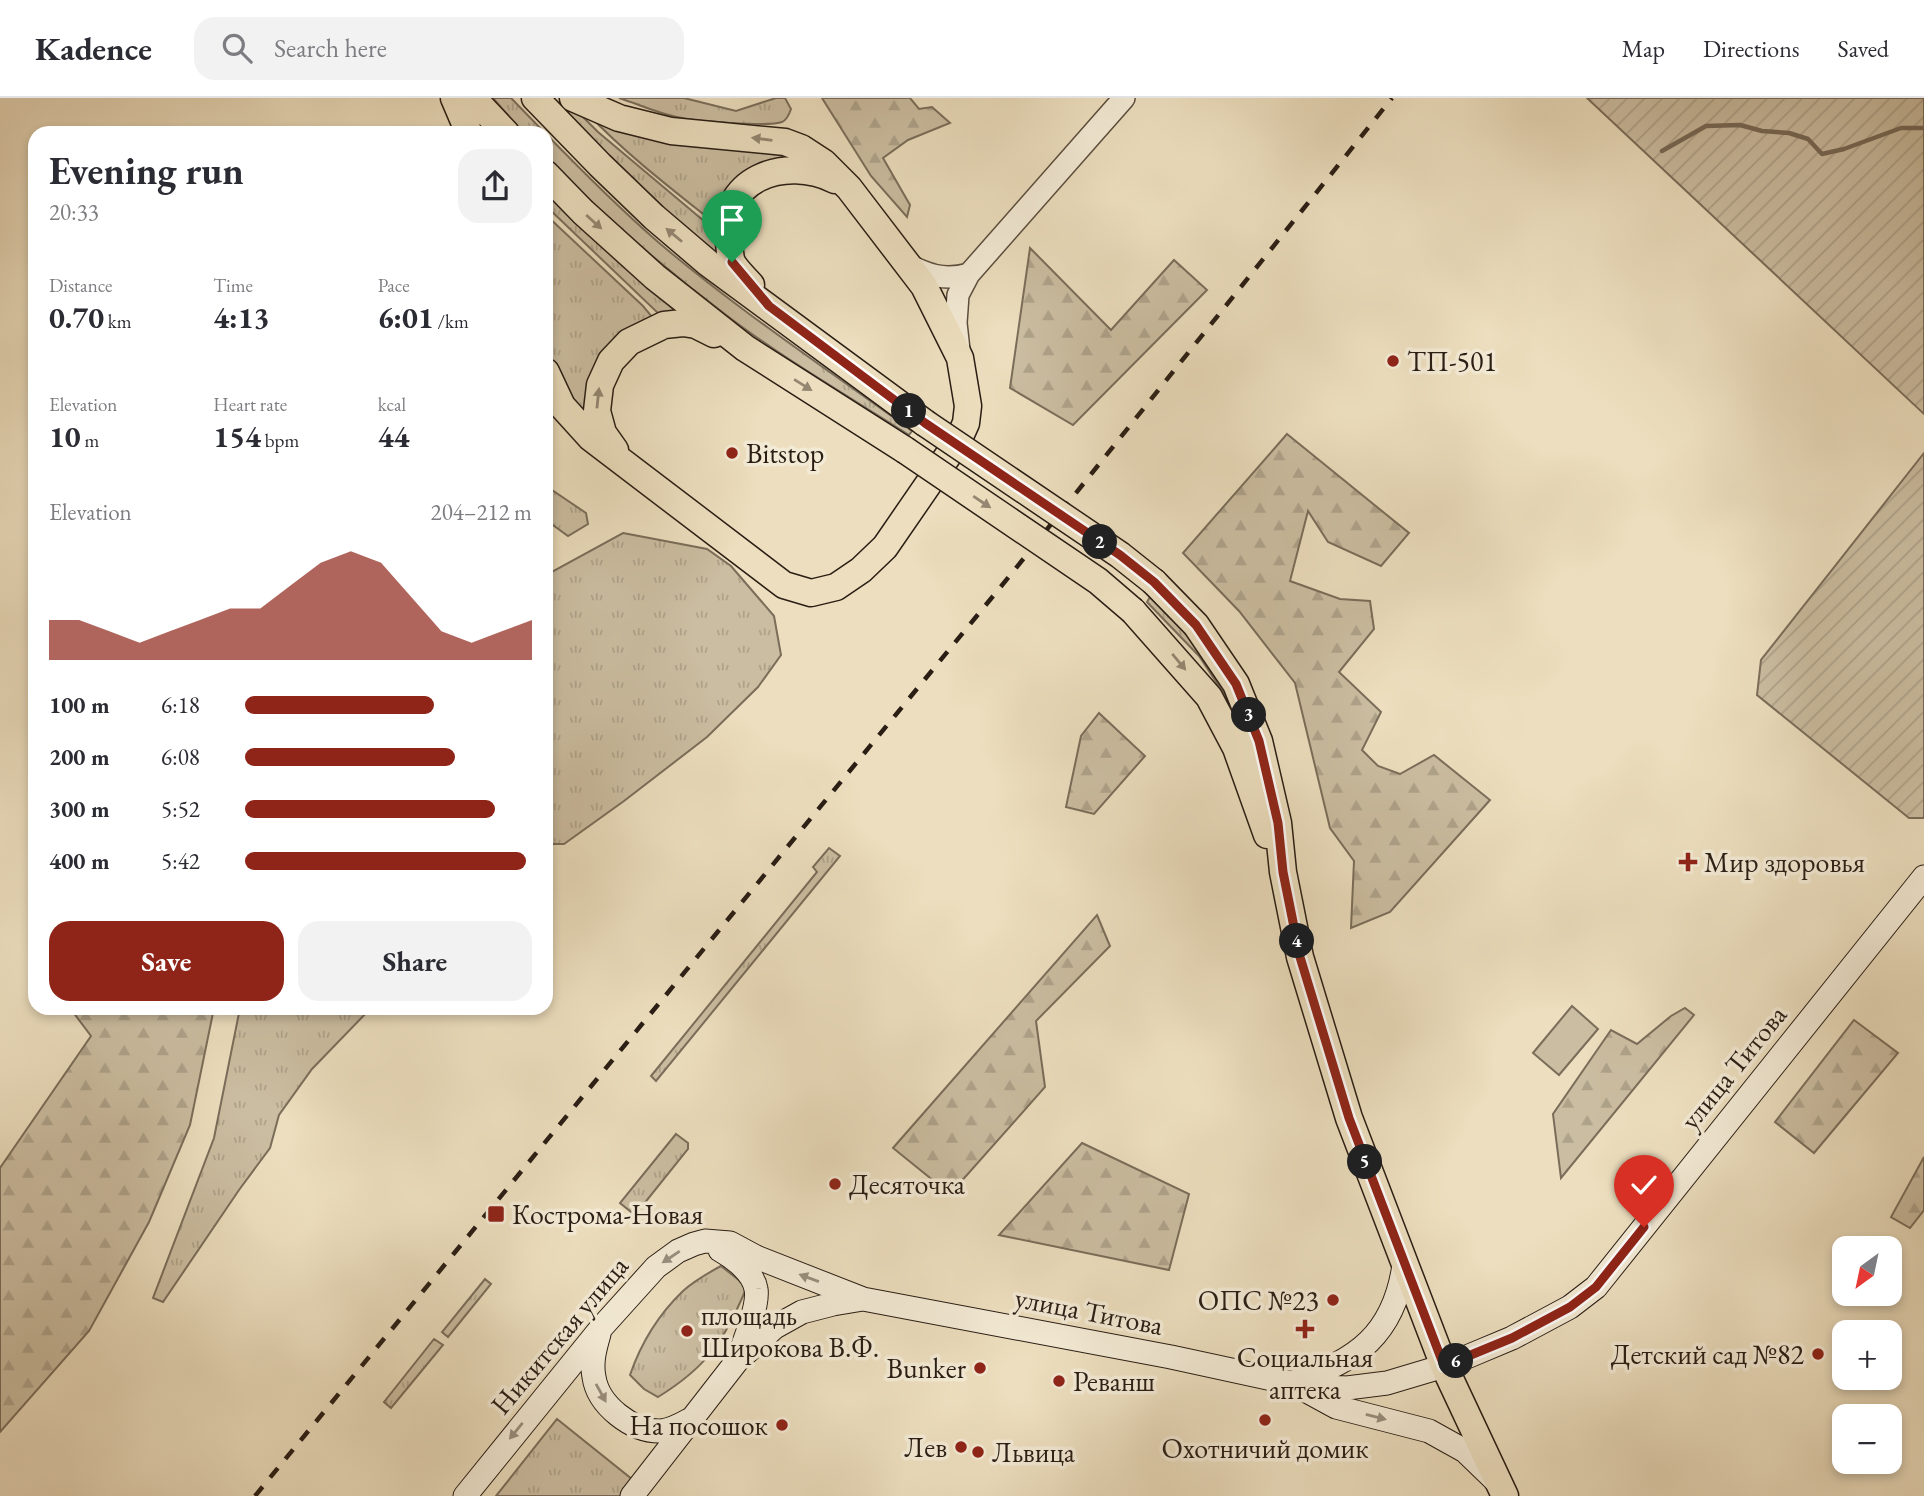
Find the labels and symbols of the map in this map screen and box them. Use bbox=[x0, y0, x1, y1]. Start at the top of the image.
one-way arrow bbox=[751, 134, 773, 145]
pin bbox=[702, 190, 762, 262]
one-way arrow bbox=[585, 214, 603, 230]
one-way arrow bbox=[666, 227, 684, 242]
place label: ТП-501 bbox=[1407, 343, 1497, 379]
marker: ТП-501 bbox=[1385, 353, 1401, 369]
one-way arrow bbox=[793, 378, 812, 391]
one-way arrow bbox=[593, 387, 604, 409]
pin: 1 bbox=[892, 394, 926, 428]
place label: Bitstop bbox=[746, 435, 824, 471]
marker: Bitstop bbox=[724, 445, 740, 461]
one-way arrow bbox=[973, 495, 991, 509]
pin: 2 bbox=[1082, 524, 1118, 560]
one-way arrow bbox=[1171, 653, 1187, 671]
pin: 3 bbox=[1232, 698, 1266, 732]
place label: Мир здоровья bbox=[1704, 844, 1865, 880]
marker: Мир здоровья bbox=[1678, 852, 1698, 872]
pin: 4 bbox=[1280, 924, 1314, 958]
street label: улица Титова bbox=[1672, 997, 1795, 1137]
pin: 5 bbox=[1348, 1144, 1382, 1180]
pin bbox=[1614, 1155, 1674, 1227]
place label: Десяточка bbox=[849, 1166, 966, 1202]
marker: Десяточка bbox=[827, 1176, 843, 1192]
place label: Кострома-Новая bbox=[512, 1196, 703, 1232]
marker: Кострома-Новая bbox=[486, 1204, 506, 1224]
north arrow bbox=[1832, 1236, 1902, 1306]
street label: Никитская улица bbox=[482, 1248, 636, 1422]
one-way arrow bbox=[661, 1250, 681, 1263]
one-way arrow bbox=[799, 1272, 820, 1283]
street label: улица Титова bbox=[1012, 1279, 1167, 1343]
place label: ОПС №23 bbox=[1198, 1282, 1319, 1318]
marker: ОПС №23 bbox=[1325, 1292, 1341, 1308]
place label: площадь Широкова В.Ф. bbox=[701, 1297, 879, 1365]
marker: Социальная аптека bbox=[1297, 1321, 1313, 1337]
marker: площадь Широкова В.Ф. bbox=[679, 1323, 695, 1339]
place label: Детский сад №82 bbox=[1611, 1336, 1805, 1372]
place label: Социальная аптека bbox=[1237, 1339, 1373, 1407]
pin: 6 bbox=[1438, 1344, 1474, 1378]
marker: Детский сад №82 bbox=[1810, 1346, 1826, 1362]
place label: Bunker bbox=[887, 1350, 967, 1386]
marker: Bunker bbox=[972, 1360, 988, 1376]
place label: Реванш bbox=[1073, 1363, 1155, 1399]
marker: Реванш bbox=[1051, 1373, 1067, 1389]
one-way arrow bbox=[595, 1383, 607, 1402]
place label: На посошок bbox=[629, 1407, 768, 1443]
marker: Охотничий домик bbox=[1257, 1412, 1273, 1428]
one-way arrow bbox=[1365, 1412, 1387, 1423]
marker: На посошок bbox=[774, 1417, 790, 1433]
one-way arrow bbox=[509, 1422, 524, 1440]
place label: Лев bbox=[904, 1429, 947, 1465]
place label: Охотничий домик bbox=[1161, 1430, 1369, 1466]
place label: Львица bbox=[992, 1434, 1076, 1470]
marker: Лев bbox=[953, 1439, 969, 1455]
marker: Львица bbox=[970, 1444, 986, 1460]

